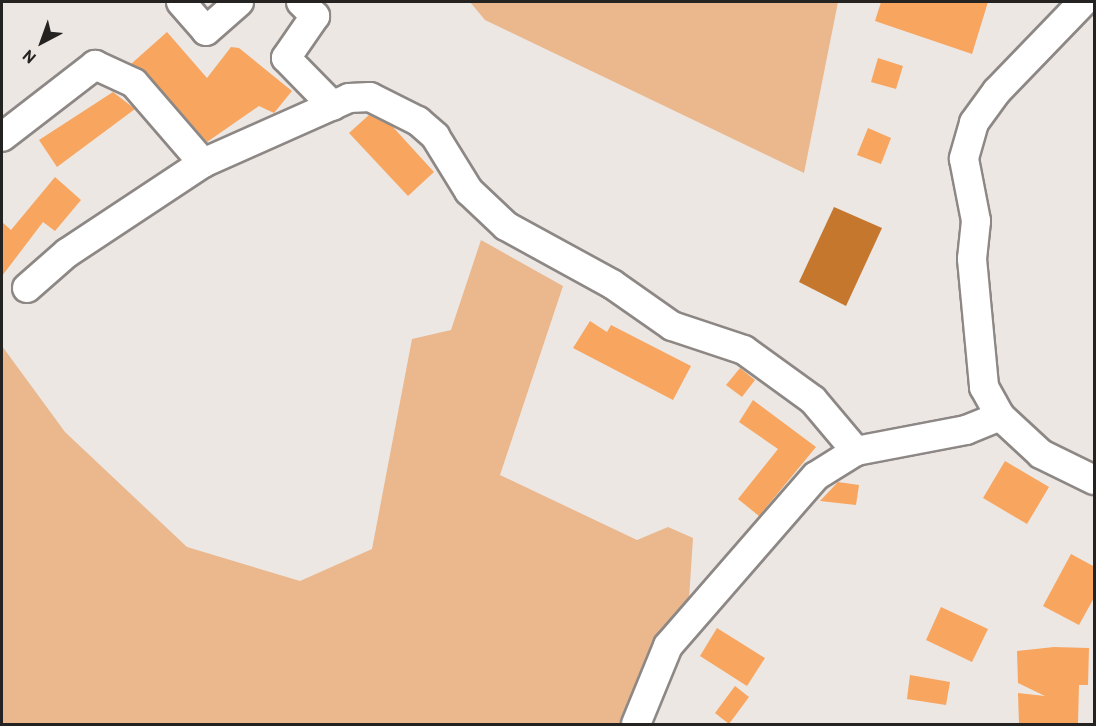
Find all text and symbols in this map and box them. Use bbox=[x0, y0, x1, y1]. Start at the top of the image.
north arrow bbox=[12, 12, 72, 72]
text: N bbox=[19, 44, 41, 67]

